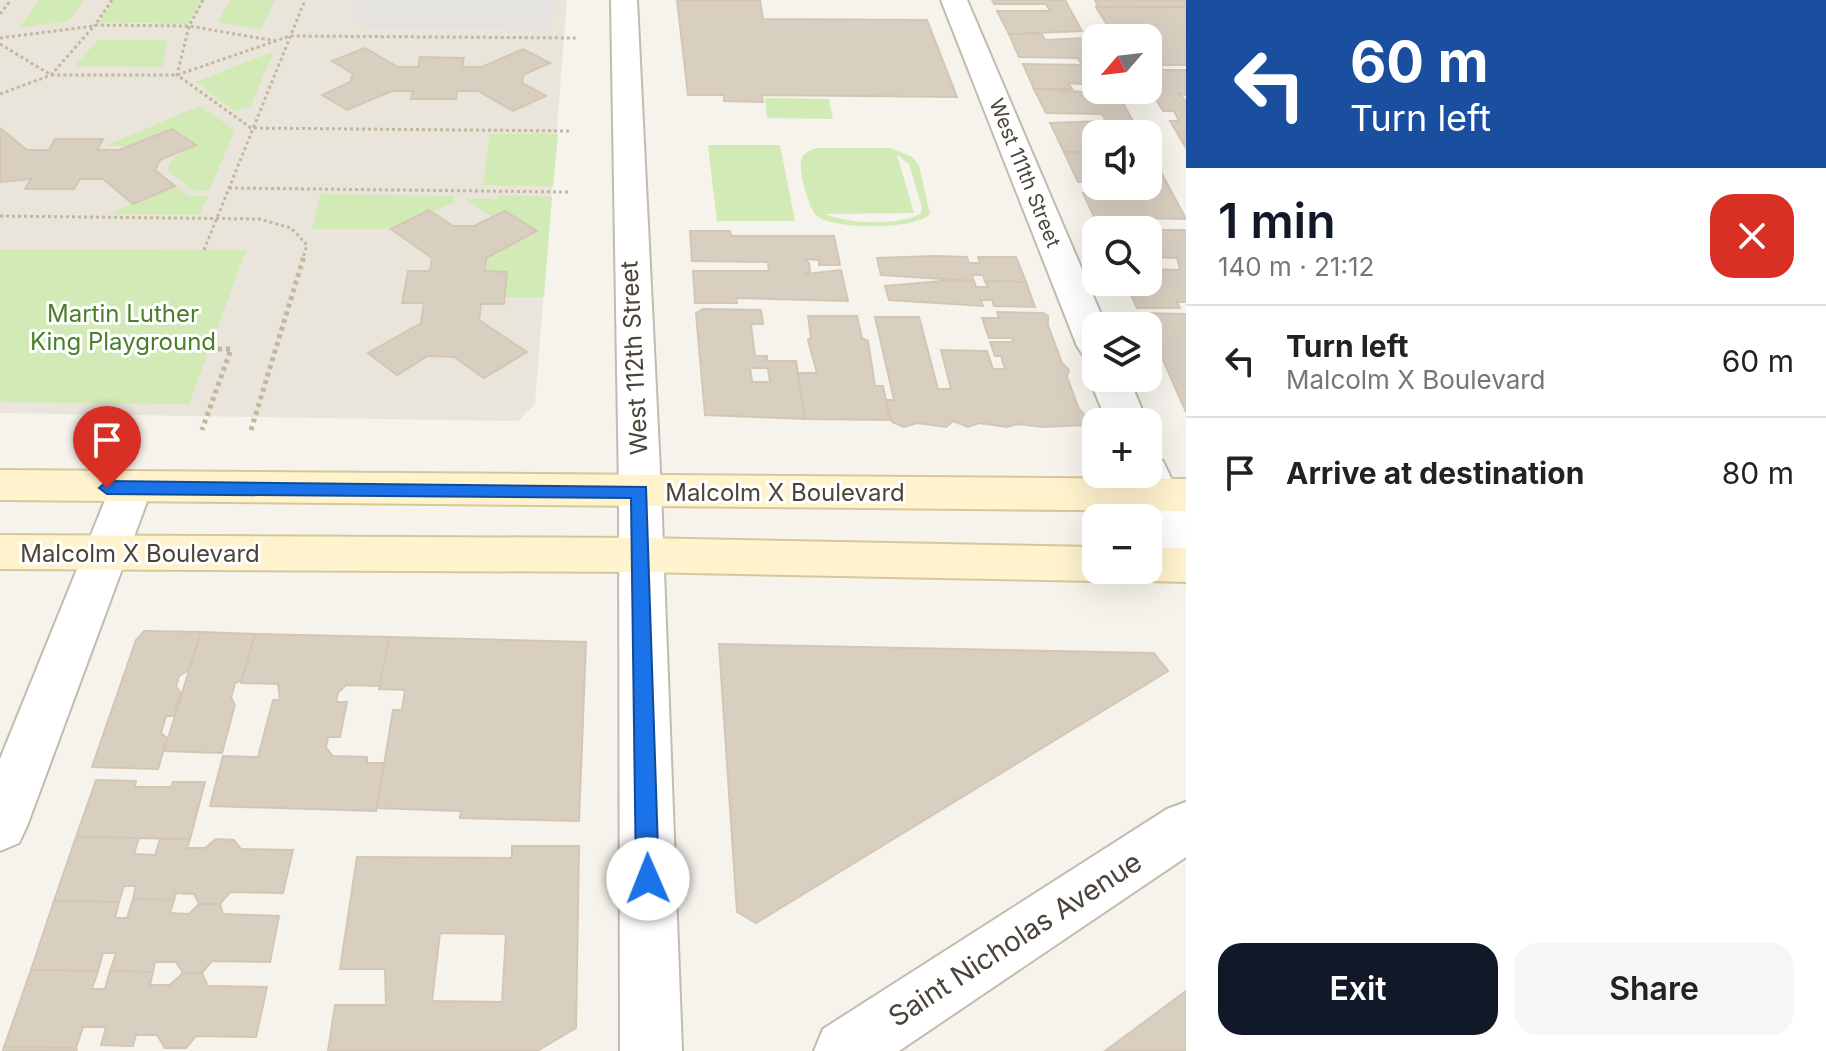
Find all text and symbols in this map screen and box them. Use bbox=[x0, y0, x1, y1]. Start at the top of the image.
north arrow bbox=[1082, 24, 1162, 104]
map controls bbox=[1082, 24, 1162, 584]
text: 60 m bbox=[1350, 28, 1489, 96]
icon: left bbox=[1218, 32, 1322, 136]
street label: West 111th Street bbox=[984, 95, 1066, 251]
text: Turn left bbox=[1350, 96, 1491, 140]
button: sound bbox=[1082, 120, 1162, 200]
text: 1 min bbox=[1218, 191, 1336, 250]
button: close bbox=[1710, 194, 1794, 278]
button: search bbox=[1082, 216, 1162, 296]
text: 140 m · 21:12 bbox=[1218, 251, 1374, 282]
street label: West 112th Street bbox=[614, 260, 654, 456]
park label: Martin Luther King Playground bbox=[30, 299, 216, 356]
button: layers bbox=[1082, 312, 1162, 392]
text: Turn left bbox=[1286, 328, 1408, 364]
icon: left bbox=[1218, 339, 1262, 383]
text: 60 m bbox=[1722, 343, 1794, 379]
text: Malcolm X Boulevard bbox=[1286, 364, 1546, 395]
pin bbox=[73, 406, 141, 488]
button: + bbox=[1082, 408, 1162, 488]
icon: arrive bbox=[85, 418, 129, 462]
icon: arrive bbox=[1218, 451, 1262, 495]
text: Arrive at destination bbox=[1286, 455, 1584, 491]
text: 80 m bbox=[1722, 455, 1794, 491]
street label: Malcolm X Boulevard bbox=[665, 478, 905, 507]
button: − bbox=[1082, 504, 1162, 584]
street label: Malcolm X Boulevard bbox=[20, 539, 260, 568]
position arrow bbox=[606, 837, 690, 921]
street label: Saint Nicholas Avenue bbox=[882, 844, 1148, 1034]
button: Exit bbox=[1218, 943, 1498, 1035]
button: Share bbox=[1514, 943, 1794, 1035]

